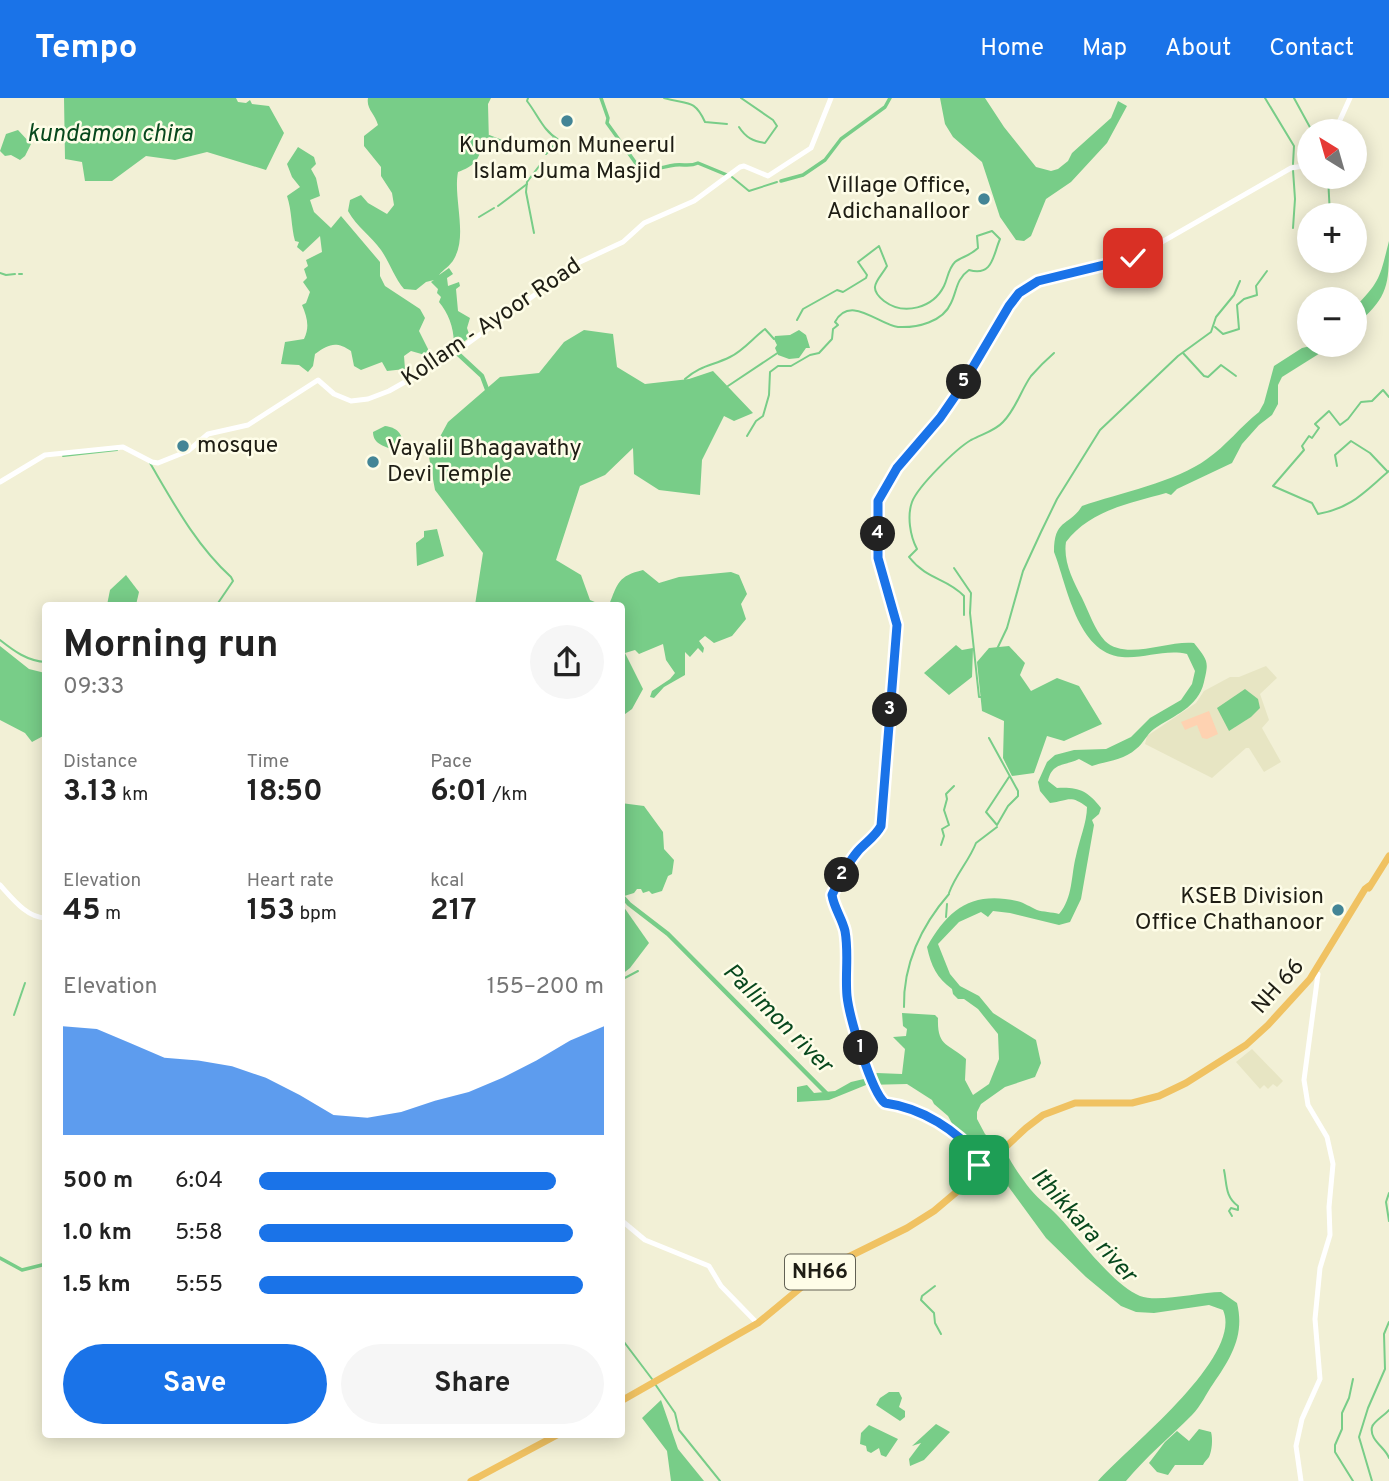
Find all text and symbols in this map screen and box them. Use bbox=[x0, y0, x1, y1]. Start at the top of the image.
text: Tempo bbox=[35, 28, 138, 70]
text: Home bbox=[980, 34, 1044, 64]
text: Map bbox=[1082, 34, 1127, 64]
text: About bbox=[1165, 34, 1231, 64]
text: Contact bbox=[1269, 34, 1354, 64]
marker: Kundumon Muneerul Islam Juma Masjid bbox=[559, 113, 575, 129]
north arrow bbox=[1297, 119, 1367, 189]
map controls bbox=[1297, 119, 1367, 357]
water label: kundamon chira bbox=[27, 120, 194, 150]
place label: Kundumon Muneerul Islam Juma Masjid bbox=[459, 132, 675, 187]
place label: Village Office, Adichanalloor bbox=[827, 172, 970, 227]
marker: Village Office, Adichanalloor bbox=[976, 191, 992, 207]
button: + bbox=[1297, 203, 1367, 273]
pin bbox=[1103, 228, 1163, 288]
icon: check bbox=[1114, 239, 1152, 277]
street label: Kollam - Ayoor Road bbox=[397, 252, 587, 394]
button: − bbox=[1297, 287, 1367, 357]
pin: 5 bbox=[946, 364, 982, 400]
text: 5 bbox=[958, 369, 969, 393]
place label: mosque bbox=[197, 432, 278, 461]
place label: Vayalil Bhagavathy Devi Temple bbox=[387, 435, 582, 490]
marker: mosque bbox=[175, 438, 191, 454]
marker: Vayalil Bhagavathy Devi Temple bbox=[365, 454, 381, 470]
pin: 4 bbox=[860, 516, 896, 551]
text: 4 bbox=[871, 521, 884, 545]
text: Morning run bbox=[63, 622, 279, 671]
button: share bbox=[530, 625, 604, 699]
text: 09:33 bbox=[63, 673, 124, 702]
pin: 3 bbox=[872, 692, 908, 728]
text: 3 bbox=[884, 697, 895, 721]
text: Distance bbox=[63, 750, 138, 774]
text: Time bbox=[247, 750, 289, 774]
text: Pace bbox=[430, 750, 472, 774]
text: 3.13 bbox=[63, 774, 118, 811]
text: 18:50 bbox=[247, 774, 323, 811]
text: 6:01 bbox=[430, 774, 488, 811]
text: km bbox=[118, 783, 148, 807]
text: /km bbox=[488, 783, 528, 807]
pin: 2 bbox=[824, 858, 860, 892]
text: 2 bbox=[836, 862, 847, 886]
text: Elevation bbox=[63, 869, 141, 893]
text: Heart rate bbox=[247, 869, 334, 893]
text: kcal bbox=[430, 869, 464, 893]
place label: KSEB Division Office Chathanoor bbox=[1135, 883, 1324, 938]
text: 45 bbox=[63, 893, 101, 930]
text: 153 bbox=[247, 893, 295, 930]
text: 217 bbox=[430, 893, 477, 930]
text: m bbox=[101, 902, 121, 926]
text: bpm bbox=[295, 902, 337, 926]
marker: KSEB Division Office Chathanoor bbox=[1330, 902, 1346, 918]
street label: NH 66 bbox=[1246, 953, 1312, 1021]
water label: Pallimon river bbox=[716, 958, 840, 1082]
text: Elevation bbox=[63, 973, 158, 1002]
text: 155–200 m bbox=[487, 973, 604, 1002]
pin: 1 bbox=[844, 1030, 878, 1066]
text: 1 bbox=[857, 1035, 864, 1059]
pin bbox=[949, 1135, 1009, 1195]
icon: arrive bbox=[960, 1146, 998, 1184]
water label: Ithikkara river bbox=[1024, 1162, 1144, 1291]
text: 500 m bbox=[63, 1167, 133, 1196]
text: 6:04 bbox=[175, 1167, 223, 1196]
text: 1.0 km bbox=[63, 1219, 132, 1248]
text: 5:58 bbox=[175, 1219, 223, 1248]
road number: NH66 bbox=[785, 1254, 855, 1290]
text: 1.5 km bbox=[63, 1271, 131, 1300]
text: 5:55 bbox=[175, 1271, 223, 1300]
button: Save bbox=[63, 1344, 327, 1424]
button: Share bbox=[341, 1344, 604, 1424]

